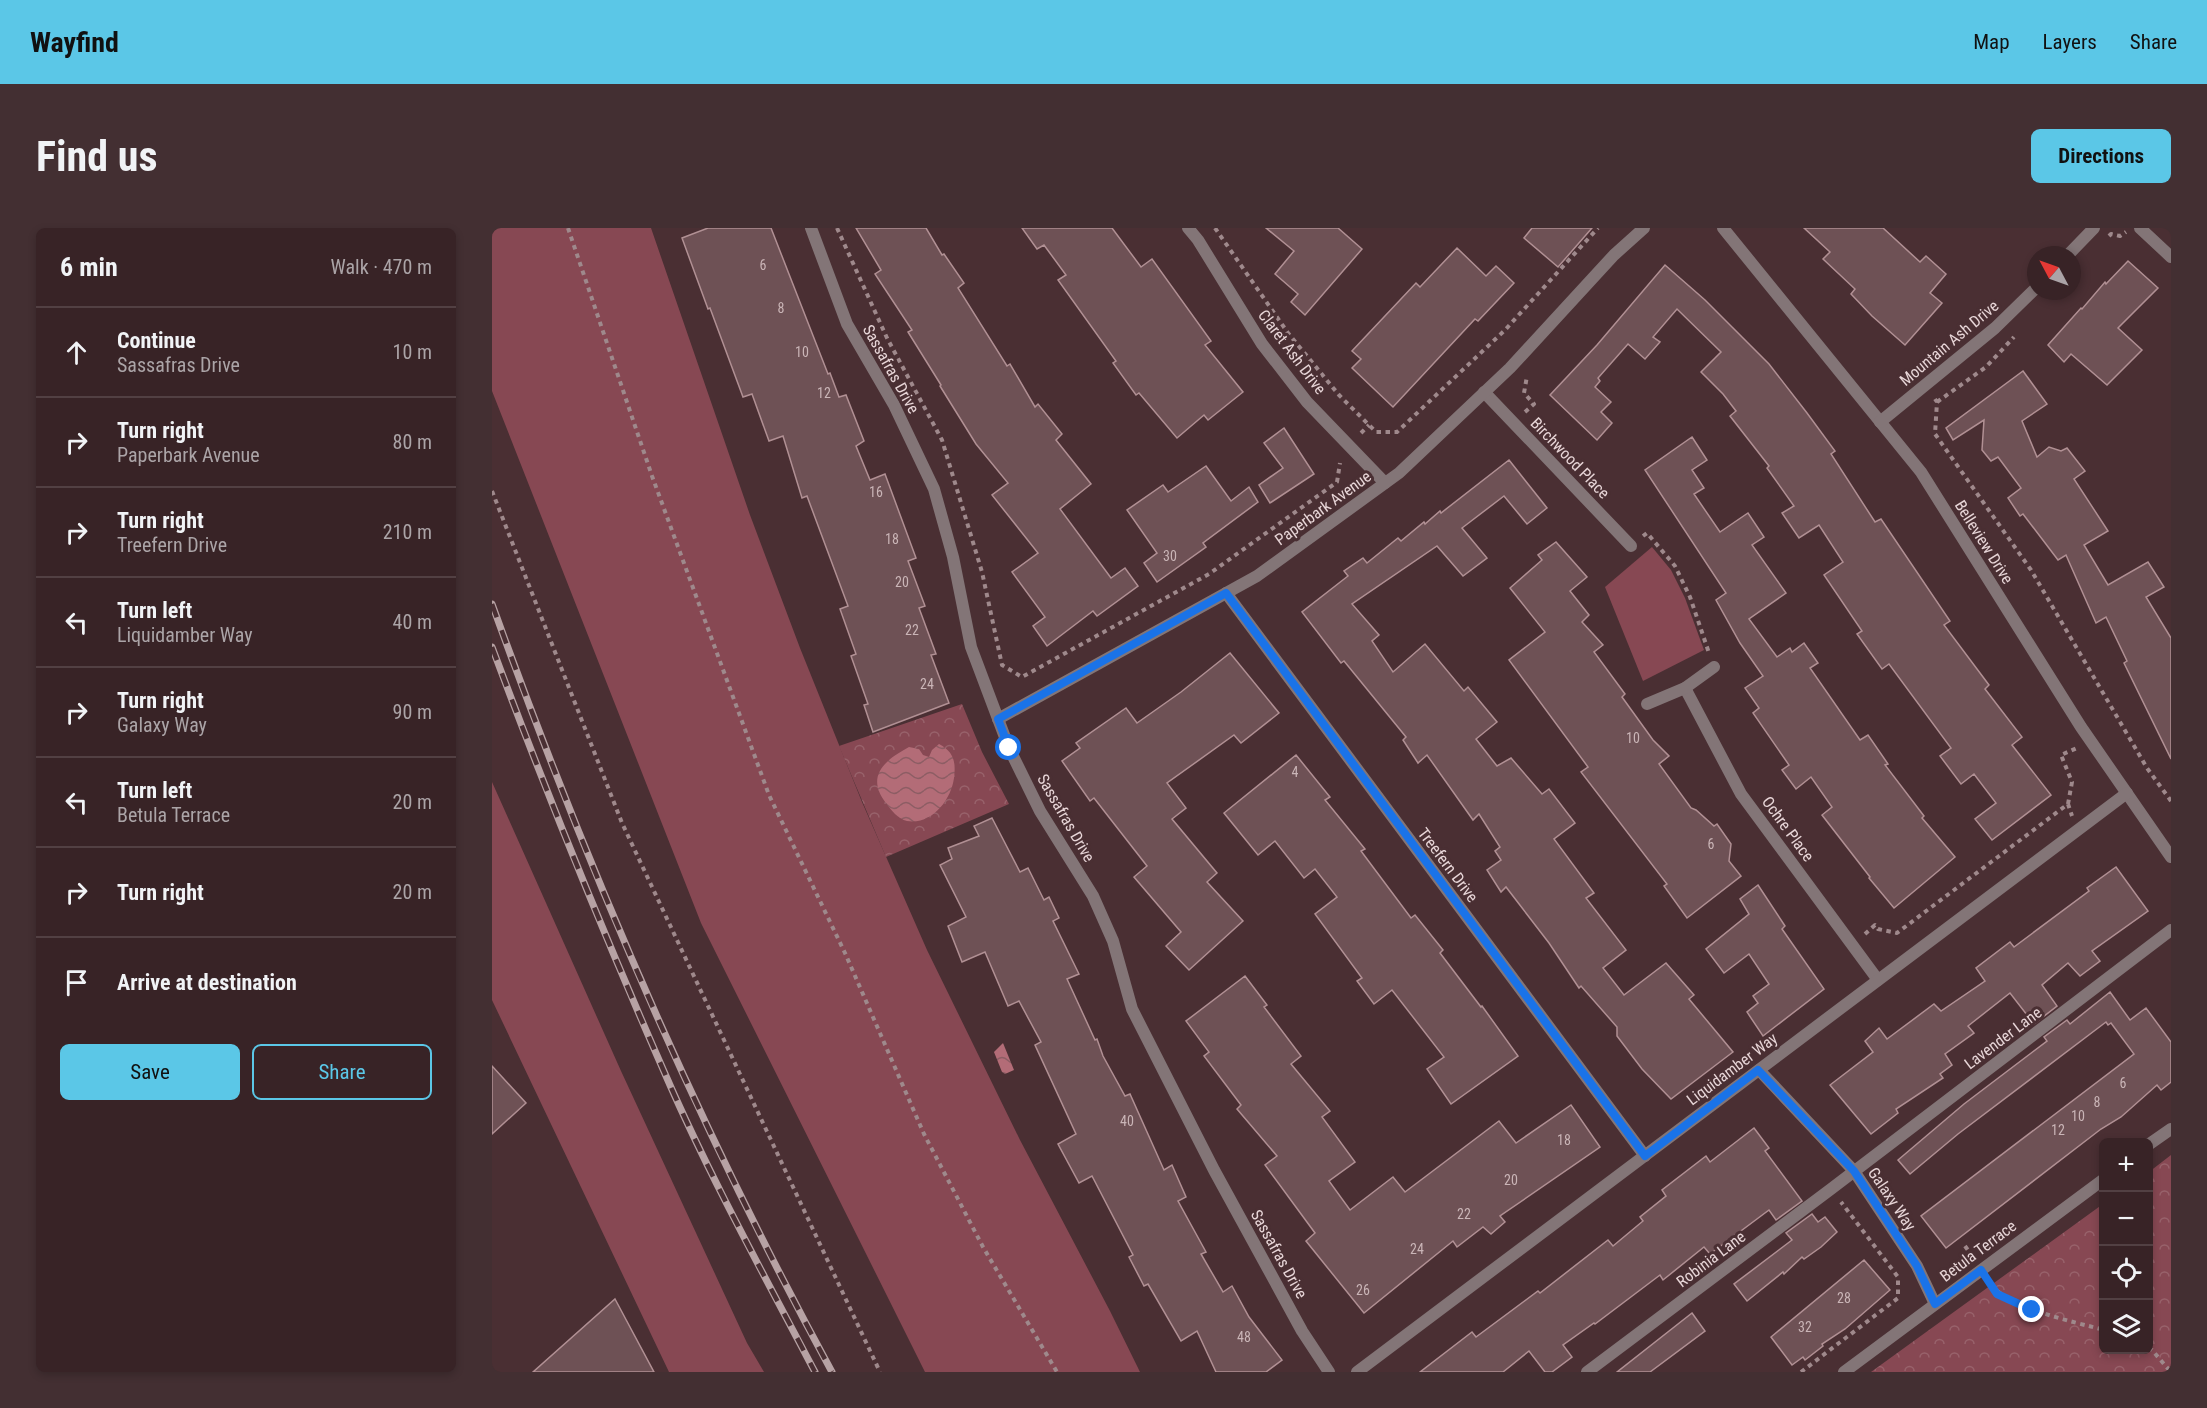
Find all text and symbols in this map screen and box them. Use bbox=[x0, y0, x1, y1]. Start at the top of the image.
text: Wayfind bbox=[30, 26, 119, 59]
text: Map bbox=[1973, 30, 2010, 54]
text: Layers bbox=[2043, 30, 2097, 54]
text: Share bbox=[2130, 30, 2177, 54]
button: Directions bbox=[2031, 129, 2171, 183]
text: Find us bbox=[36, 132, 157, 181]
north arrow bbox=[2027, 246, 2081, 300]
text: 6 min bbox=[60, 252, 118, 282]
text: Walk · 470 m bbox=[331, 255, 432, 279]
house number: 6 bbox=[760, 257, 767, 273]
street label: Mountain Ash Drive bbox=[1896, 296, 2002, 390]
house number: 8 bbox=[778, 300, 785, 316]
street label: Claret Ash Drive bbox=[1254, 306, 1330, 398]
street label: Sassafras Drive bbox=[859, 321, 923, 417]
text: Continue bbox=[117, 328, 196, 353]
icon: ahead bbox=[60, 336, 93, 369]
text: 10 m bbox=[393, 340, 432, 364]
house number: 10 bbox=[795, 344, 809, 360]
text: Sassafras Drive bbox=[117, 353, 240, 377]
house number: 12 bbox=[817, 385, 831, 401]
street label: Birchwood Place bbox=[1527, 413, 1613, 503]
text: Turn right bbox=[117, 418, 204, 443]
icon: right bbox=[60, 426, 93, 459]
text: 80 m bbox=[393, 430, 432, 454]
text: Paperbark Avenue bbox=[117, 443, 260, 467]
street label: Paperbark Avenue bbox=[1271, 467, 1375, 549]
house number: 16 bbox=[869, 484, 883, 500]
street label: Belleview Drive bbox=[1951, 497, 2017, 587]
text: Turn right bbox=[117, 508, 204, 533]
icon: right bbox=[60, 516, 93, 549]
text: 210 m bbox=[383, 520, 432, 544]
house number: 18 bbox=[885, 531, 899, 547]
text: Treefern Drive bbox=[117, 533, 227, 557]
house number: 30 bbox=[1163, 548, 1177, 564]
house number: 20 bbox=[895, 574, 909, 590]
text: Turn left bbox=[117, 598, 192, 623]
icon: left bbox=[60, 606, 93, 639]
text: 40 m bbox=[393, 610, 432, 634]
house number: 22 bbox=[905, 622, 919, 638]
text: Liquidamber Way bbox=[117, 623, 253, 647]
house number: 24 bbox=[920, 676, 934, 692]
text: Turn right bbox=[117, 688, 204, 713]
icon: right bbox=[60, 696, 93, 729]
text: 90 m bbox=[393, 700, 432, 724]
text: Galaxy Way bbox=[117, 713, 207, 737]
house number: 10 bbox=[1626, 730, 1640, 746]
route start bbox=[995, 734, 1021, 760]
house number: 4 bbox=[1292, 764, 1299, 780]
street label: Sassafras Drive bbox=[1033, 771, 1099, 865]
text: Turn left bbox=[117, 778, 192, 803]
icon: left bbox=[60, 786, 93, 819]
text: 20 m bbox=[393, 790, 432, 814]
street label: Ochre Place bbox=[1758, 793, 1818, 865]
text: Betula Terrace bbox=[117, 803, 230, 827]
street label: Treefern Drive bbox=[1414, 824, 1482, 906]
house number: 6 bbox=[1708, 836, 1715, 852]
icon: right bbox=[60, 876, 93, 909]
text: Turn right bbox=[117, 880, 204, 905]
text: 20 m bbox=[393, 880, 432, 904]
icon: arrive bbox=[60, 966, 93, 999]
text: Arrive at destination bbox=[117, 970, 297, 995]
street label: Lavender Lane bbox=[1961, 1003, 2045, 1073]
street label: Liquidamber Way bbox=[1683, 1029, 1781, 1109]
button: Save bbox=[60, 1044, 240, 1100]
button: Share bbox=[252, 1044, 432, 1100]
house number: 6 bbox=[2120, 1075, 2127, 1091]
house number: 8 bbox=[2094, 1094, 2101, 1110]
house number: 10 bbox=[2071, 1108, 2085, 1124]
house number: 40 bbox=[1120, 1113, 1134, 1129]
house number: 12 bbox=[2051, 1122, 2065, 1138]
house number: 18 bbox=[1557, 1132, 1571, 1148]
map controls bbox=[2099, 1138, 2153, 1354]
button: + bbox=[2099, 1138, 2153, 1192]
street label: Galaxy Way bbox=[1864, 1164, 1920, 1234]
house number: 20 bbox=[1504, 1172, 1518, 1188]
button: − bbox=[2099, 1192, 2153, 1246]
street label: Sassafras Drive bbox=[1247, 1206, 1311, 1302]
house number: 22 bbox=[1457, 1206, 1471, 1222]
street label: Betula Terrace bbox=[1936, 1216, 2020, 1286]
street label: Robinia Lane bbox=[1673, 1227, 1749, 1291]
house number: 24 bbox=[1410, 1241, 1424, 1257]
button: locate bbox=[2099, 1246, 2153, 1300]
house number: 26 bbox=[1356, 1282, 1370, 1298]
house number: 28 bbox=[1837, 1290, 1851, 1306]
route end bbox=[2018, 1296, 2044, 1322]
button: layers bbox=[2099, 1300, 2153, 1354]
house number: 32 bbox=[1798, 1319, 1812, 1335]
house number: 48 bbox=[1237, 1329, 1251, 1345]

